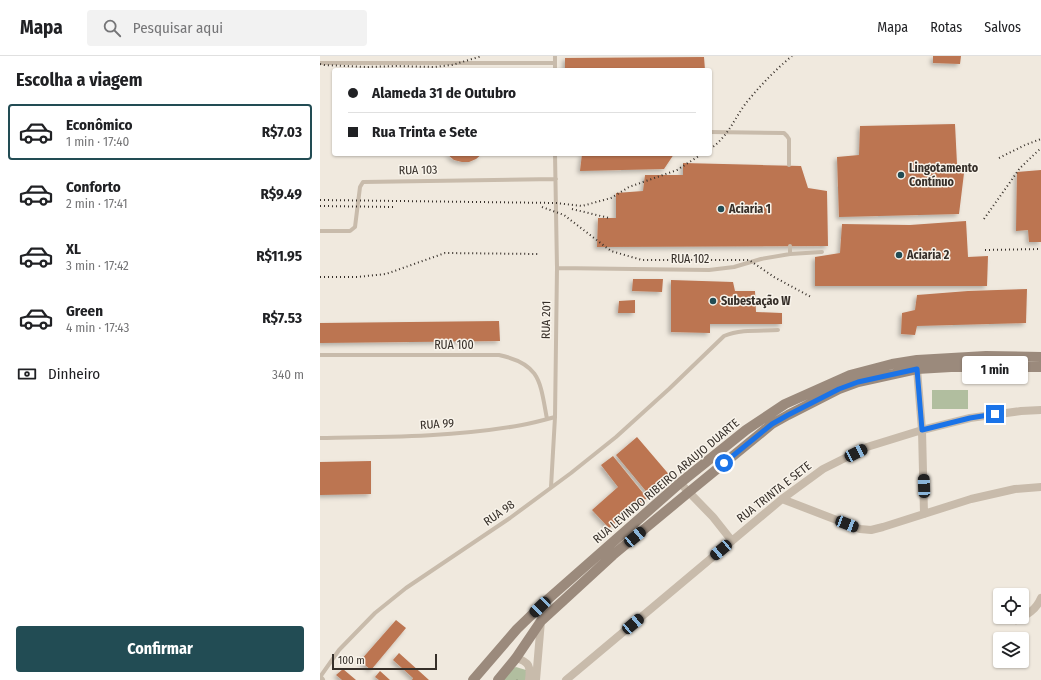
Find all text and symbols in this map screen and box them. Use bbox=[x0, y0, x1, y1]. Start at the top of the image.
search box bbox=[87, 10, 367, 46]
text: Mapa bbox=[20, 16, 63, 39]
icon: search bbox=[101, 17, 123, 39]
text: Pesquisar aqui bbox=[133, 19, 223, 37]
text: Mapa bbox=[877, 19, 908, 36]
text: Rotas bbox=[930, 19, 962, 36]
text: Salvos bbox=[984, 19, 1021, 36]
text: Escolha a viagem bbox=[16, 69, 142, 91]
text: Alameda 31 de Outubro bbox=[372, 84, 516, 102]
icon: car bbox=[18, 114, 54, 150]
text: Econômico bbox=[66, 116, 133, 134]
text: R$7.03 bbox=[262, 123, 302, 141]
text: Rua Trinta e Sete bbox=[372, 123, 477, 141]
text: 1 min · 17:40 bbox=[66, 134, 129, 149]
place label: Lingotamento Contínuo bbox=[909, 161, 979, 189]
street label: RUA 103 bbox=[399, 163, 437, 177]
marker: Lingotamento Contínuo bbox=[896, 170, 906, 180]
icon: car bbox=[18, 176, 54, 212]
text: Conforto bbox=[66, 178, 121, 196]
text: R$9.49 bbox=[260, 185, 302, 203]
text: 2 min · 17:41 bbox=[66, 196, 127, 211]
place label: Aciaria 1 bbox=[728, 202, 771, 216]
marker: Aciaria 1 bbox=[716, 204, 726, 214]
icon: car bbox=[18, 238, 54, 274]
text: XL bbox=[66, 240, 81, 258]
text: R$11.95 bbox=[256, 247, 302, 265]
place label: Aciaria 2 bbox=[906, 248, 950, 262]
marker: Aciaria 2 bbox=[894, 250, 904, 260]
street label: RUA 102 bbox=[671, 252, 709, 266]
text: 3 min · 17:42 bbox=[66, 258, 129, 273]
place label: Subestação W bbox=[721, 294, 791, 309]
marker: Subestação W bbox=[708, 296, 718, 306]
icon: car bbox=[18, 300, 54, 336]
street label: RUA 201 bbox=[539, 301, 553, 339]
text: Green bbox=[66, 302, 103, 320]
text: R$7.53 bbox=[262, 309, 302, 327]
text: 4 min · 17:43 bbox=[66, 320, 129, 335]
street label: RUA 100 bbox=[434, 338, 474, 352]
callout: 1 min bbox=[962, 356, 1028, 384]
text: 1 min bbox=[981, 362, 1009, 377]
icon: cash bbox=[16, 363, 38, 385]
text: Dinheiro bbox=[48, 365, 100, 383]
text: 340 m bbox=[272, 367, 304, 382]
route end bbox=[986, 405, 1004, 423]
street label: RUA LEVINDO RIBEIRO ARAUJO DUARTE bbox=[590, 415, 742, 546]
street label: RUA 99 bbox=[419, 416, 455, 432]
car bbox=[843, 442, 869, 464]
route start bbox=[715, 454, 733, 472]
street label: RUA TRINTA E SETE bbox=[734, 458, 814, 525]
car bbox=[918, 474, 930, 498]
street label: RUA 98 bbox=[481, 497, 517, 529]
car bbox=[834, 514, 860, 534]
car bbox=[622, 525, 648, 549]
car bbox=[708, 538, 734, 562]
map controls bbox=[993, 588, 1029, 668]
button: locate bbox=[993, 588, 1029, 624]
car bbox=[527, 594, 553, 620]
car bbox=[620, 612, 646, 636]
button: Confirmar bbox=[16, 626, 304, 672]
button: layers bbox=[993, 632, 1029, 668]
scale bar bbox=[332, 652, 437, 671]
text: 100 m bbox=[338, 654, 365, 667]

